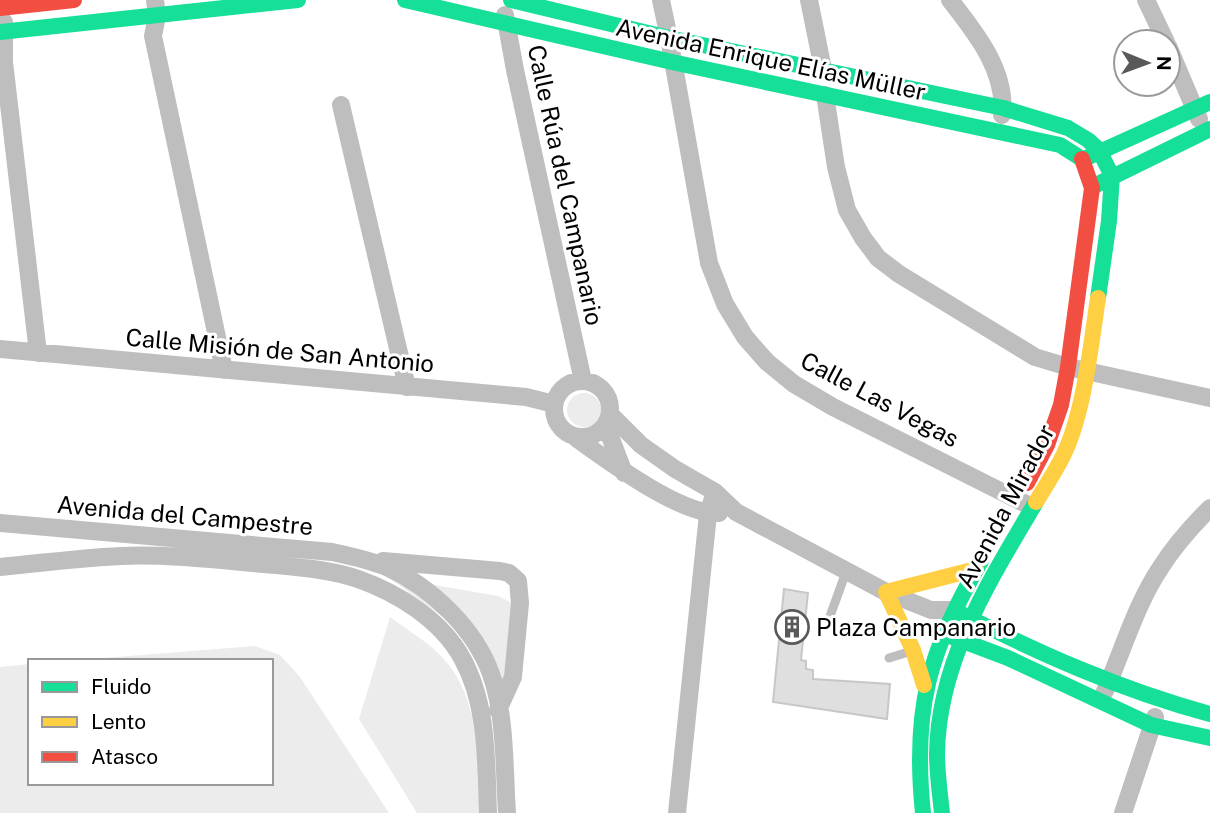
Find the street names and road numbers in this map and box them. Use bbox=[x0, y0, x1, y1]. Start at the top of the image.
street label: Avenida Enrique Elías Müller bbox=[614, 12, 928, 106]
street label: Calle Rúa del Campanario bbox=[523, 42, 609, 328]
street label: Calle Misión de San Antonio bbox=[125, 323, 435, 377]
street label: Calle Las Vegas bbox=[796, 346, 964, 452]
street label: Avenida Mirador bbox=[950, 419, 1060, 593]
street label: Avenida del Campestre bbox=[56, 490, 314, 540]

